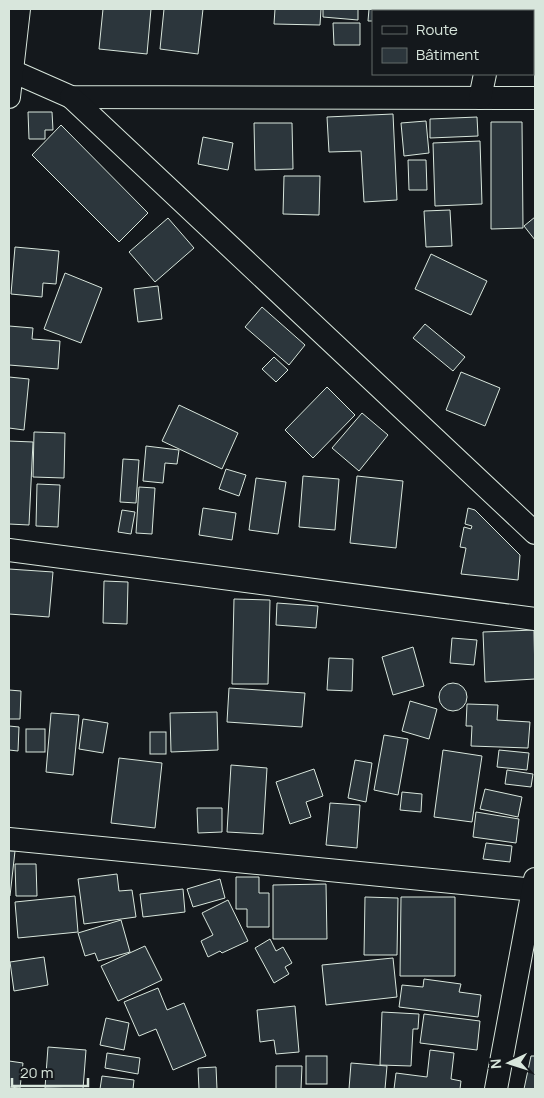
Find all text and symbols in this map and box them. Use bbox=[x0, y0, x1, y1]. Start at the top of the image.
legend bbox=[372, 10, 534, 75]
text: Route bbox=[416, 19, 458, 40]
text: Bâtiment bbox=[416, 44, 479, 65]
north arrow bbox=[484, 1038, 534, 1088]
scale bar bbox=[12, 1056, 89, 1088]
text: N bbox=[486, 1058, 505, 1070]
text: 20 m bbox=[20, 1062, 53, 1083]

